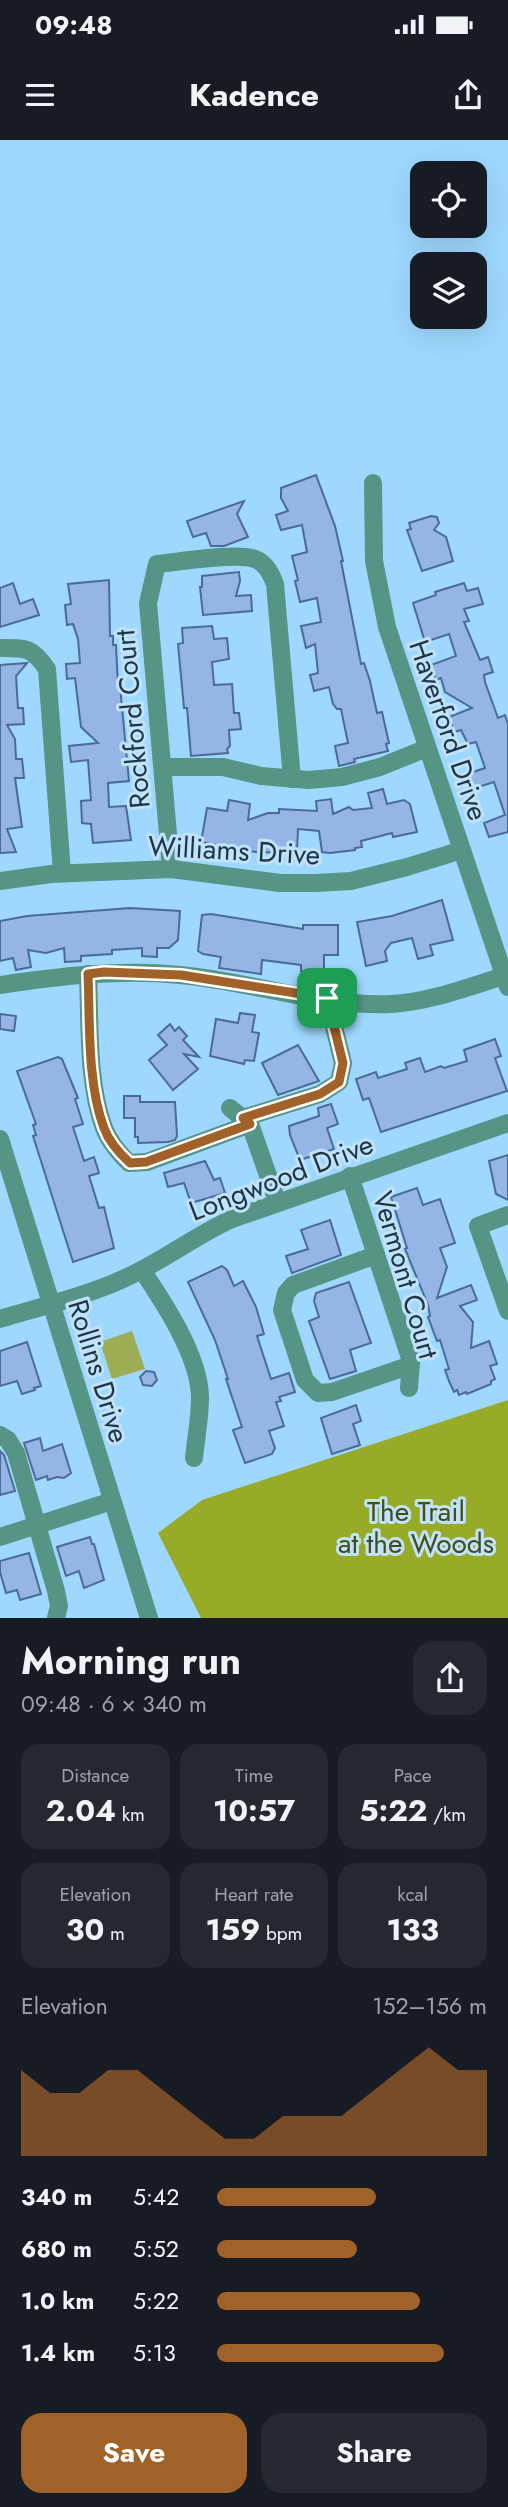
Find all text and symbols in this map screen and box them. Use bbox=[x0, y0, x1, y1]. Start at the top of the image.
text: 09:48 bbox=[35, 6, 112, 44]
text: Kadence bbox=[189, 72, 319, 118]
icon: menu bbox=[21, 76, 59, 114]
icon: share bbox=[449, 76, 487, 114]
map controls bbox=[410, 161, 487, 329]
button: locate bbox=[410, 161, 487, 238]
button: layers bbox=[410, 252, 487, 329]
street label: Rockford Court bbox=[104, 628, 161, 810]
street label: Haverford Drive bbox=[398, 634, 499, 826]
street label: Williams Drive bbox=[147, 826, 321, 875]
pin bbox=[297, 968, 357, 1028]
icon: arrive bbox=[308, 979, 346, 1017]
street label: Longwood Drive bbox=[183, 1124, 379, 1231]
street label: Vermont Court bbox=[362, 1186, 449, 1364]
street label: Rollins Drive bbox=[57, 1294, 140, 1448]
park label: The Trail at the Woods bbox=[338, 1491, 494, 1564]
text: Morning run bbox=[21, 1633, 241, 1688]
button: share bbox=[413, 1641, 487, 1715]
text: 09:48 · 6 × 340 m bbox=[21, 1687, 207, 1721]
text: Distance bbox=[61, 1762, 129, 1789]
text: Time bbox=[235, 1762, 273, 1789]
text: Pace bbox=[394, 1762, 432, 1789]
text: 2.04 bbox=[46, 1789, 116, 1832]
text: 10:57 bbox=[213, 1789, 295, 1832]
text: 5:22 bbox=[359, 1789, 428, 1832]
text: km bbox=[116, 1801, 145, 1828]
text: /km bbox=[428, 1801, 466, 1828]
text: Elevation bbox=[59, 1881, 131, 1908]
text: Heart rate bbox=[214, 1881, 294, 1908]
text: kcal bbox=[397, 1881, 428, 1908]
text: 30 bbox=[66, 1908, 104, 1951]
text: 159 bbox=[206, 1908, 260, 1951]
text: 133 bbox=[386, 1908, 439, 1951]
text: m bbox=[104, 1920, 125, 1947]
text: bpm bbox=[260, 1920, 302, 1947]
text: Elevation bbox=[21, 1989, 108, 2023]
text: 152–156 m bbox=[372, 1989, 487, 2023]
text: 340 m bbox=[21, 2180, 92, 2214]
text: 5:42 bbox=[133, 2180, 179, 2214]
text: 680 m bbox=[21, 2232, 92, 2266]
text: 5:52 bbox=[133, 2232, 179, 2266]
text: 1.0 km bbox=[21, 2284, 94, 2318]
text: 5:22 bbox=[133, 2284, 179, 2318]
text: 1.4 km bbox=[21, 2336, 95, 2370]
text: 5:13 bbox=[133, 2336, 176, 2370]
button: Save bbox=[21, 2413, 247, 2493]
button: Share bbox=[261, 2413, 487, 2493]

